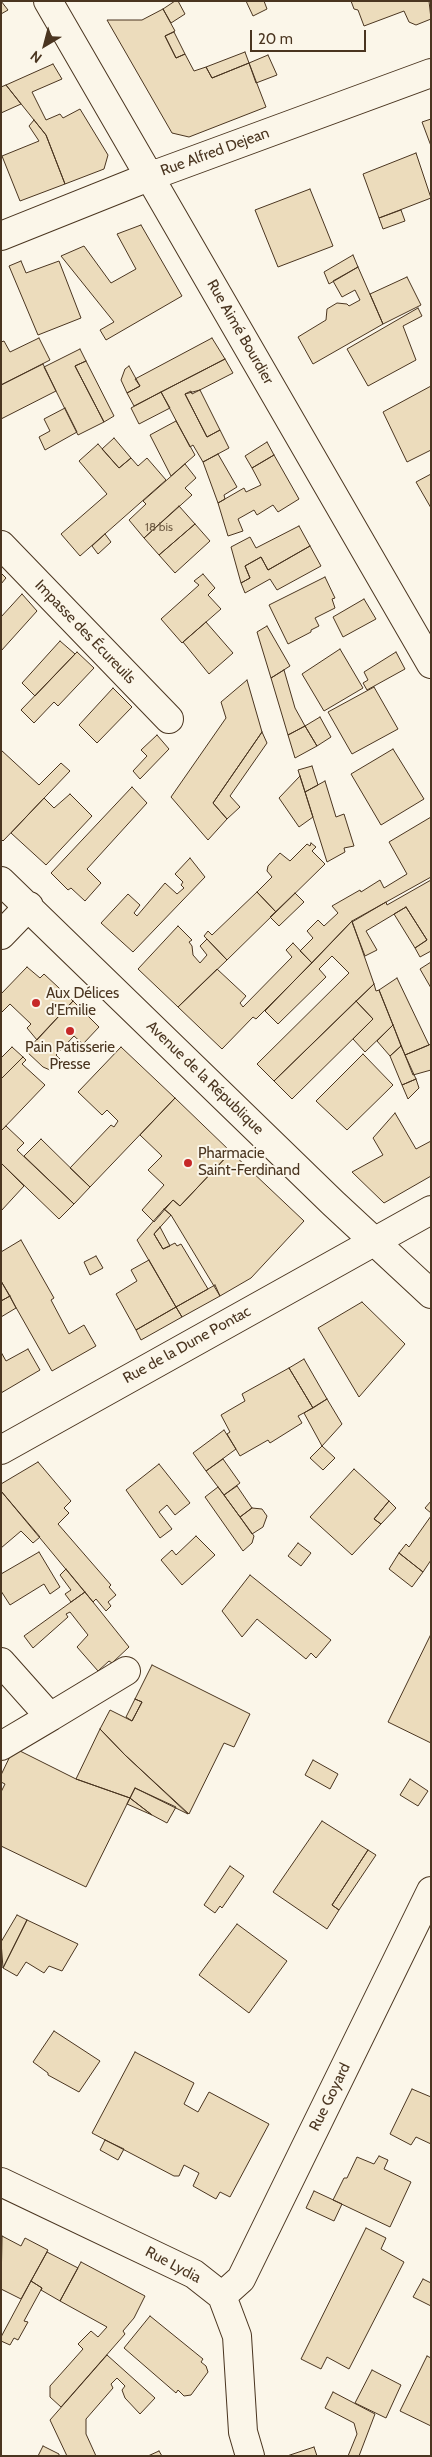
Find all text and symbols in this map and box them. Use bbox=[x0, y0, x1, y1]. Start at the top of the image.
north arrow bbox=[20, 20, 70, 70]
scale bar bbox=[252, 20, 368, 52]
text: 20 m bbox=[258, 30, 293, 48]
text: N bbox=[27, 47, 45, 67]
street label: Rue Alfred Dejean bbox=[158, 124, 272, 180]
street label: Rue Aimé Bourdier bbox=[203, 276, 277, 388]
house number: 18 bis bbox=[145, 520, 173, 534]
street label: Impasse des Écureuils bbox=[31, 576, 139, 688]
place label: Aux Délices d'Emilie bbox=[46, 985, 119, 1020]
marker: Aux Délices d'Emilie bbox=[30, 997, 42, 1009]
street label: Avenue de la République bbox=[143, 1017, 267, 1139]
marker: Pain Patisserie Presse bbox=[64, 1025, 76, 1037]
place label: Pain Patisserie Presse bbox=[25, 1039, 115, 1074]
place label: Pharmacie Saint-Ferdinand bbox=[198, 1145, 300, 1180]
marker: Pharmacie Saint-Ferdinand bbox=[182, 1157, 194, 1169]
street label: Rue de la Dune Pontac bbox=[120, 1302, 254, 1388]
street label: Rue Goyard bbox=[306, 2060, 354, 2134]
street label: Rue Lydia bbox=[142, 2243, 204, 2287]

